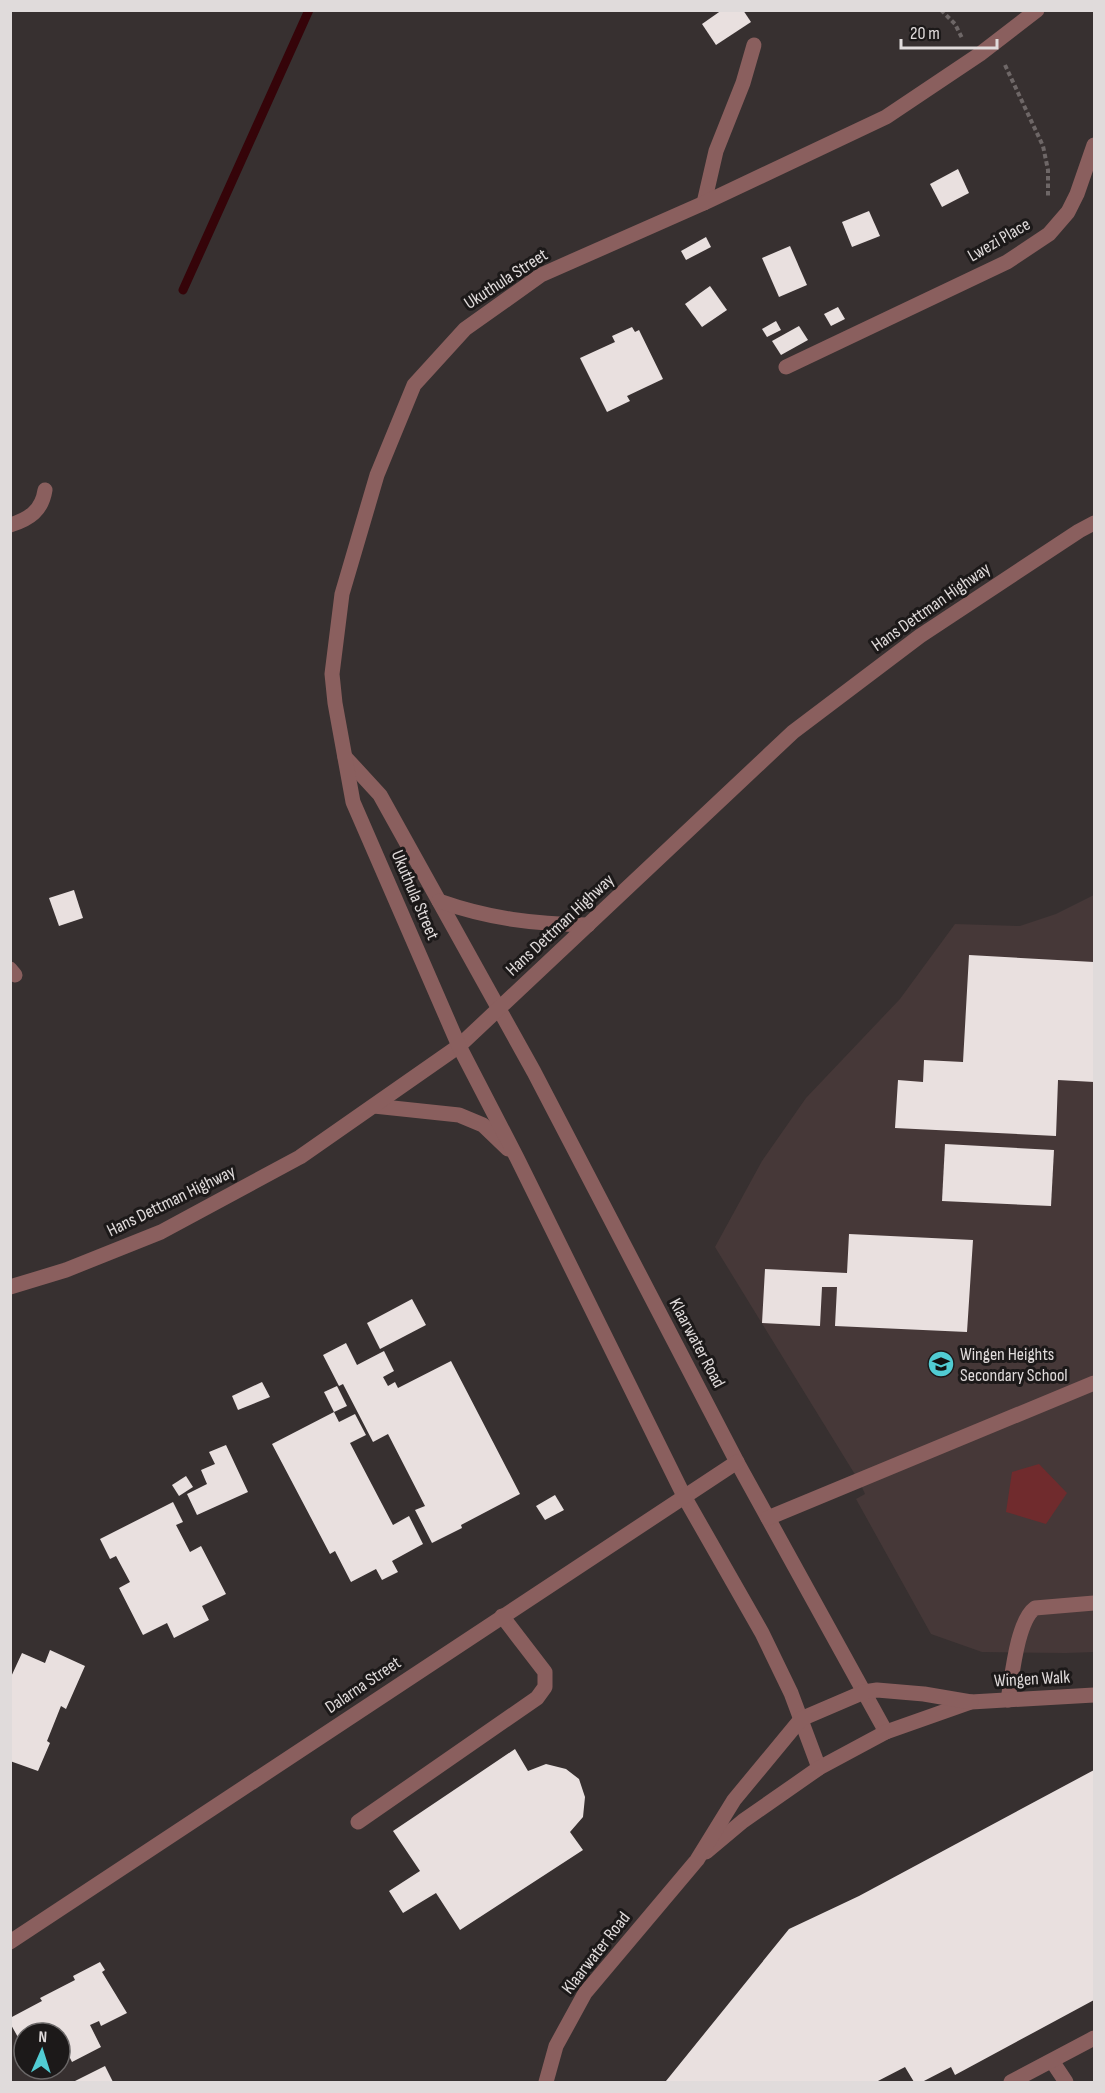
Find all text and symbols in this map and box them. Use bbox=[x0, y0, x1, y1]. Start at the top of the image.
scale bar bbox=[901, 12, 997, 50]
text: 20 m bbox=[910, 23, 940, 44]
street label: Lwezi Place bbox=[964, 214, 1034, 266]
street label: Ukuthula Street bbox=[460, 244, 552, 314]
street label: Hans Dettman Highway bbox=[868, 558, 994, 656]
street label: Ukuthula Street bbox=[387, 847, 443, 943]
street label: Hans Dettman Highway bbox=[502, 869, 618, 980]
street label: Hans Dettman Highway bbox=[103, 1161, 239, 1241]
street label: Klaarwater Road bbox=[665, 1295, 729, 1391]
place label: Wingen Heights Secondary School bbox=[960, 1344, 1068, 1386]
school or university icon: Wingen Heights Secondary School bbox=[926, 1349, 956, 1379]
street label: Dalarna Street bbox=[321, 1652, 405, 1718]
street label: Wingen Walk bbox=[993, 1667, 1071, 1691]
street label: Klaarwater Road bbox=[557, 1908, 635, 1998]
north arrow bbox=[12, 2021, 72, 2081]
text: N bbox=[38, 2028, 47, 2047]

